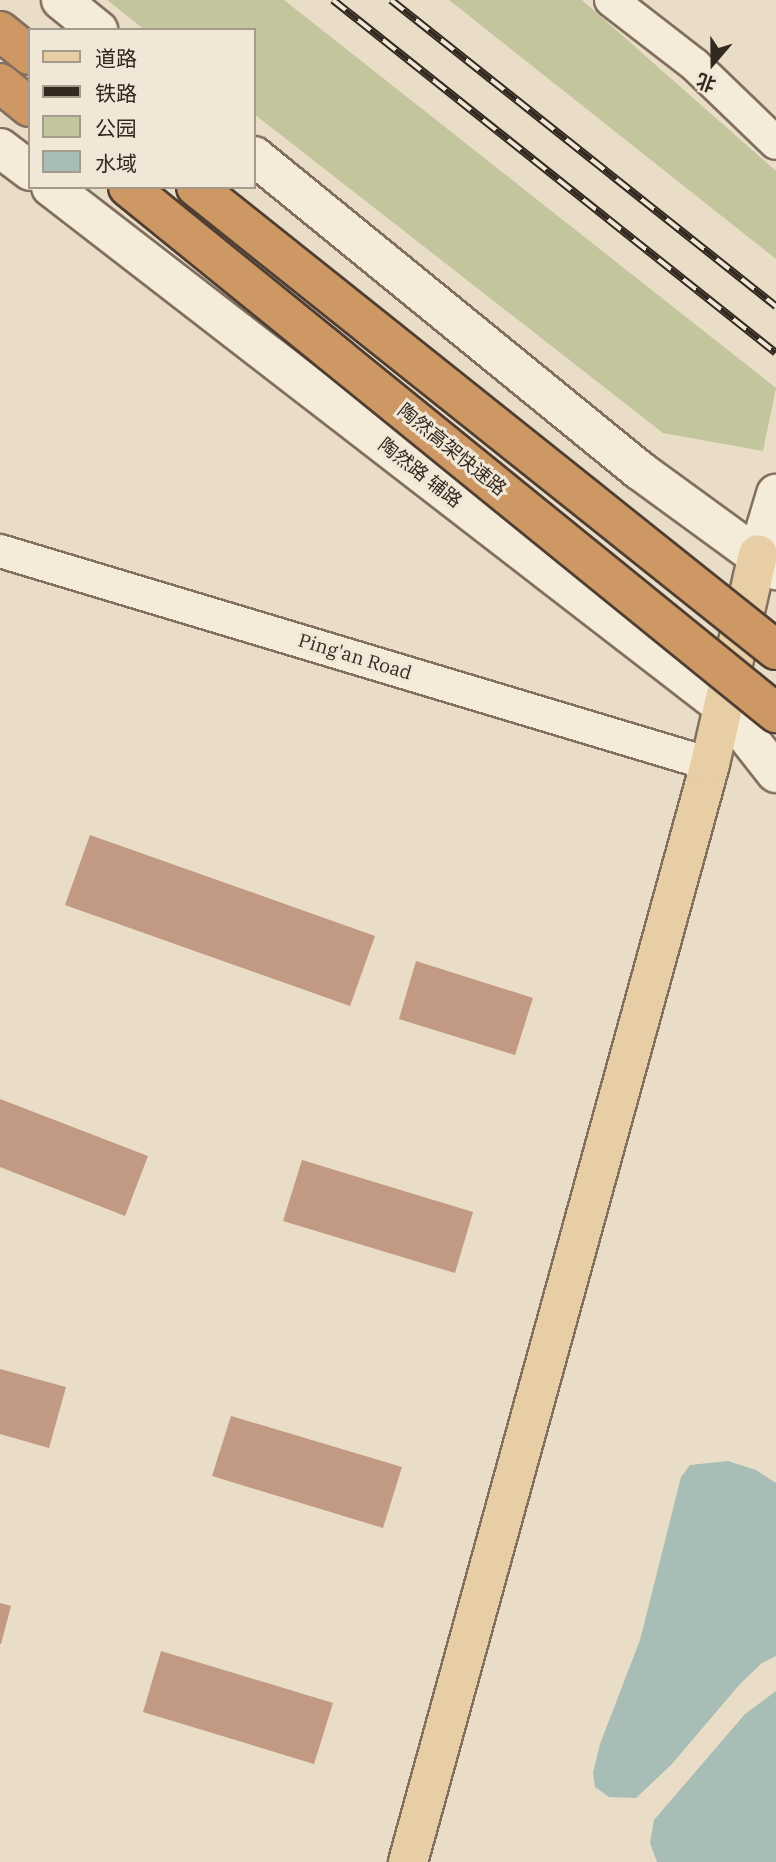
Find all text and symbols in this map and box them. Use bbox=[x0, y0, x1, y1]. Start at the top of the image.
legend bbox=[28, 28, 256, 189]
north arrow bbox=[678, 28, 748, 98]
text: 道路 bbox=[95, 44, 137, 72]
text: 北 bbox=[693, 68, 719, 97]
text: 铁路 bbox=[95, 79, 137, 107]
text: 公园 bbox=[95, 114, 137, 142]
text: 水域 bbox=[95, 149, 137, 177]
street label: 陶然高架快速路 bbox=[393, 399, 511, 501]
street label: 陶然路 辅路 bbox=[374, 433, 466, 513]
street label: Ping'an Road bbox=[296, 629, 414, 685]

